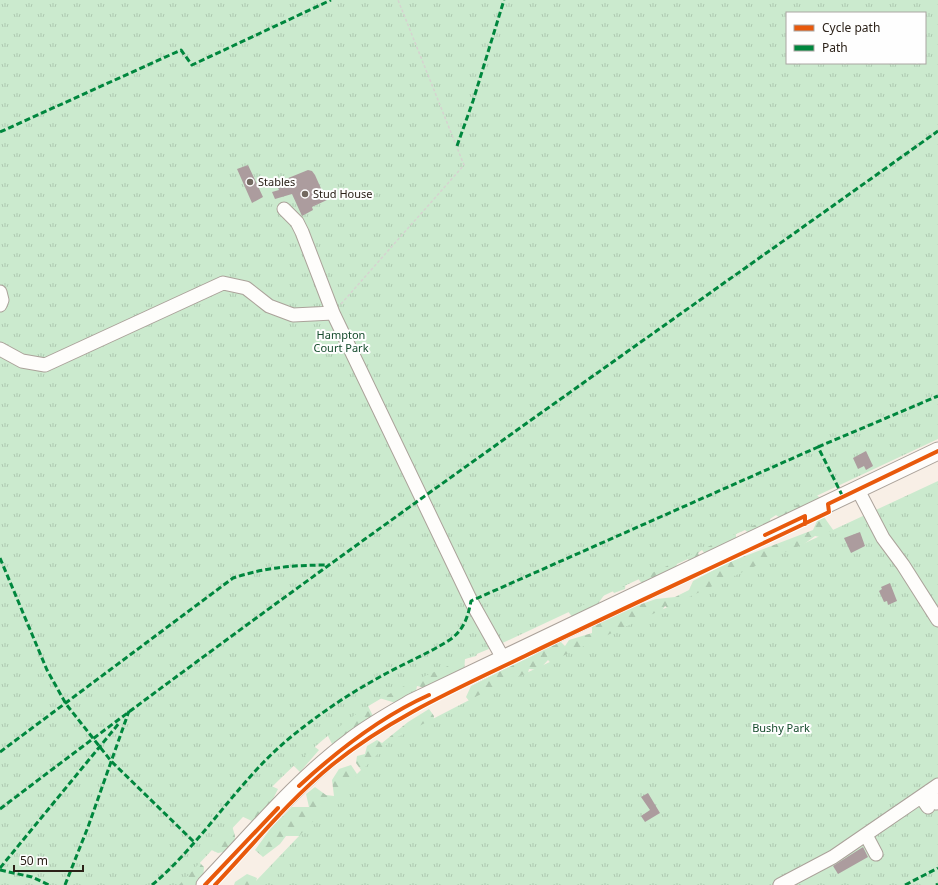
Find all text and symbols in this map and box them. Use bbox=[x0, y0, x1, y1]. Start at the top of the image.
legend bbox=[786, 12, 926, 64]
text: Cycle path bbox=[822, 19, 880, 36]
text: Path bbox=[822, 39, 848, 56]
place label: Stables bbox=[258, 174, 295, 189]
marker: Stables bbox=[245, 177, 255, 187]
place label: Stud House bbox=[313, 186, 373, 201]
marker: Stud House bbox=[300, 189, 310, 199]
park label: Hampton Court Park bbox=[313, 327, 369, 355]
park label: Bushy Park bbox=[752, 720, 810, 735]
scale bar bbox=[14, 847, 83, 873]
text: 50 m bbox=[20, 852, 48, 869]

